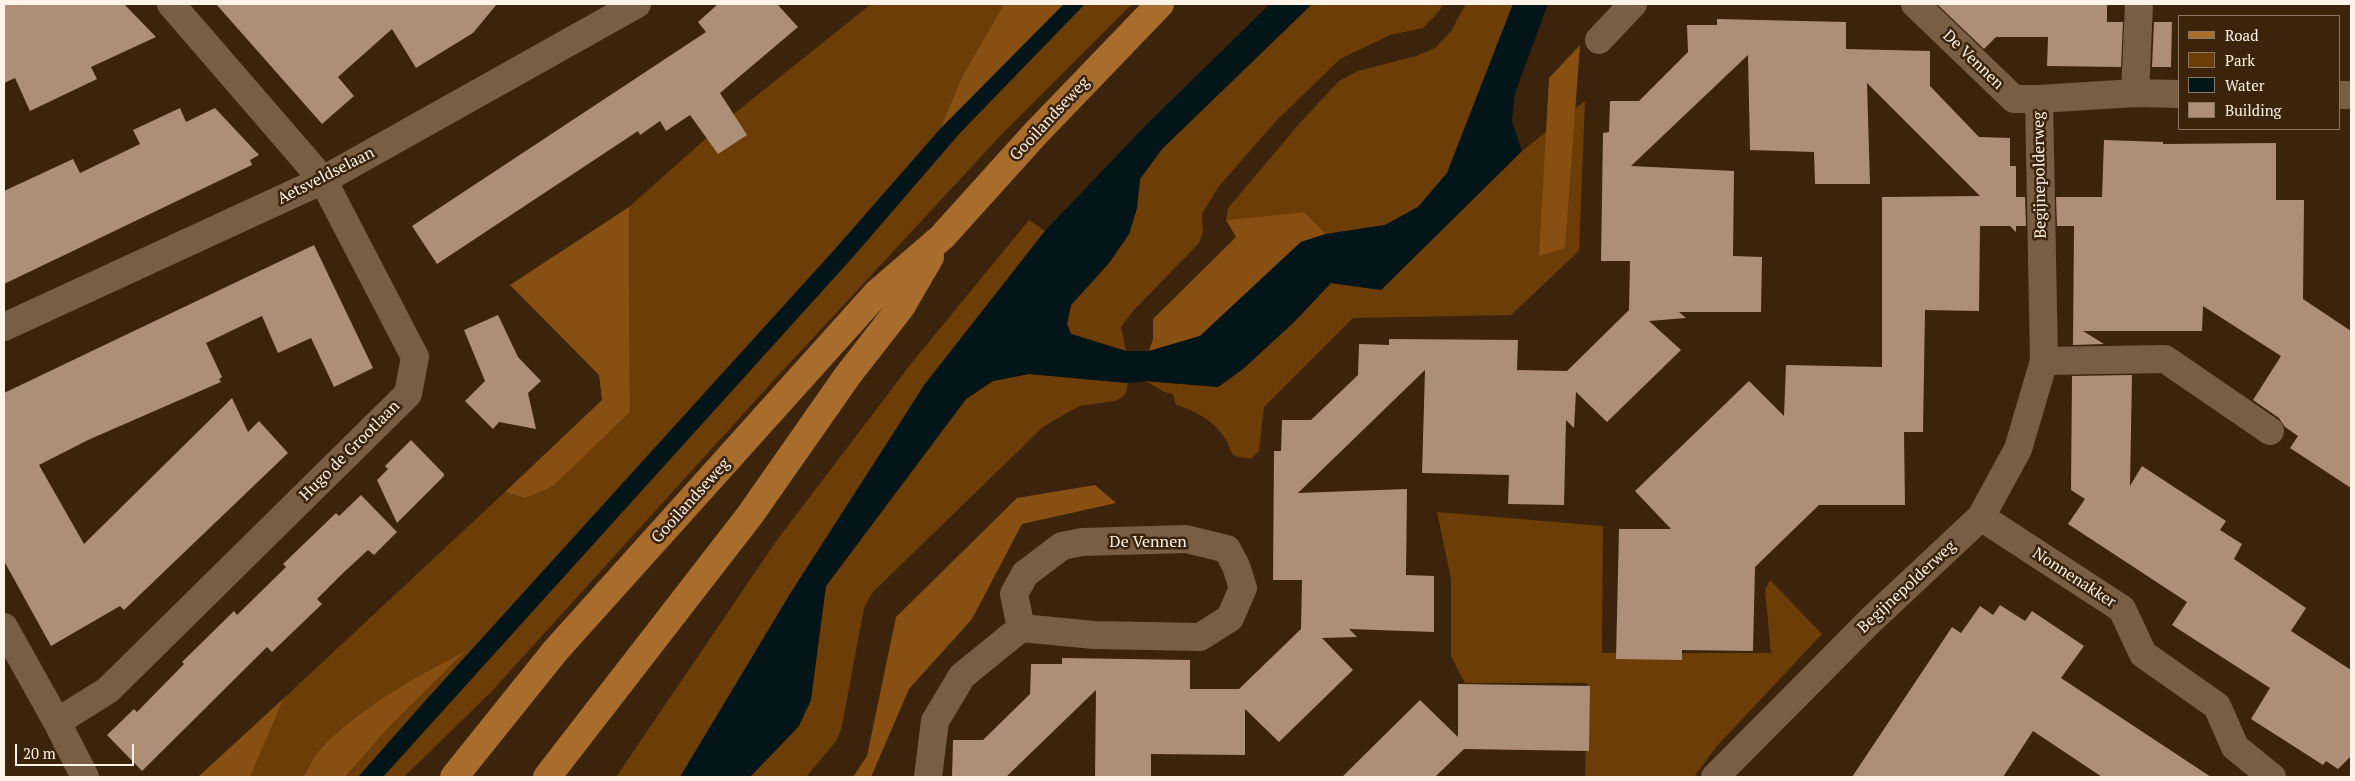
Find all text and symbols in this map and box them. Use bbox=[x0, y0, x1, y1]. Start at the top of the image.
legend bbox=[2178, 15, 2340, 130]
text: Road bbox=[2225, 25, 2258, 45]
street label: De Vennen bbox=[1939, 26, 2007, 94]
text: Park bbox=[2225, 50, 2255, 70]
street label: Gooilandseweg bbox=[1006, 73, 1094, 165]
text: Water bbox=[2225, 75, 2264, 95]
text: Building bbox=[2225, 100, 2282, 120]
street label: Begijnepolderweg bbox=[2029, 111, 2051, 239]
street label: Aetsveldselaan bbox=[274, 143, 378, 209]
street label: Hugo de Grootlaan bbox=[296, 397, 404, 505]
street label: Gooilandseweg bbox=[648, 455, 734, 547]
street label: De Vennen bbox=[1109, 532, 1187, 552]
street label: Begijnepolderweg bbox=[1854, 537, 1960, 637]
street label: Nonnenakker bbox=[2029, 544, 2119, 612]
scale bar bbox=[18, 734, 136, 766]
text: 20 m bbox=[23, 743, 56, 763]

